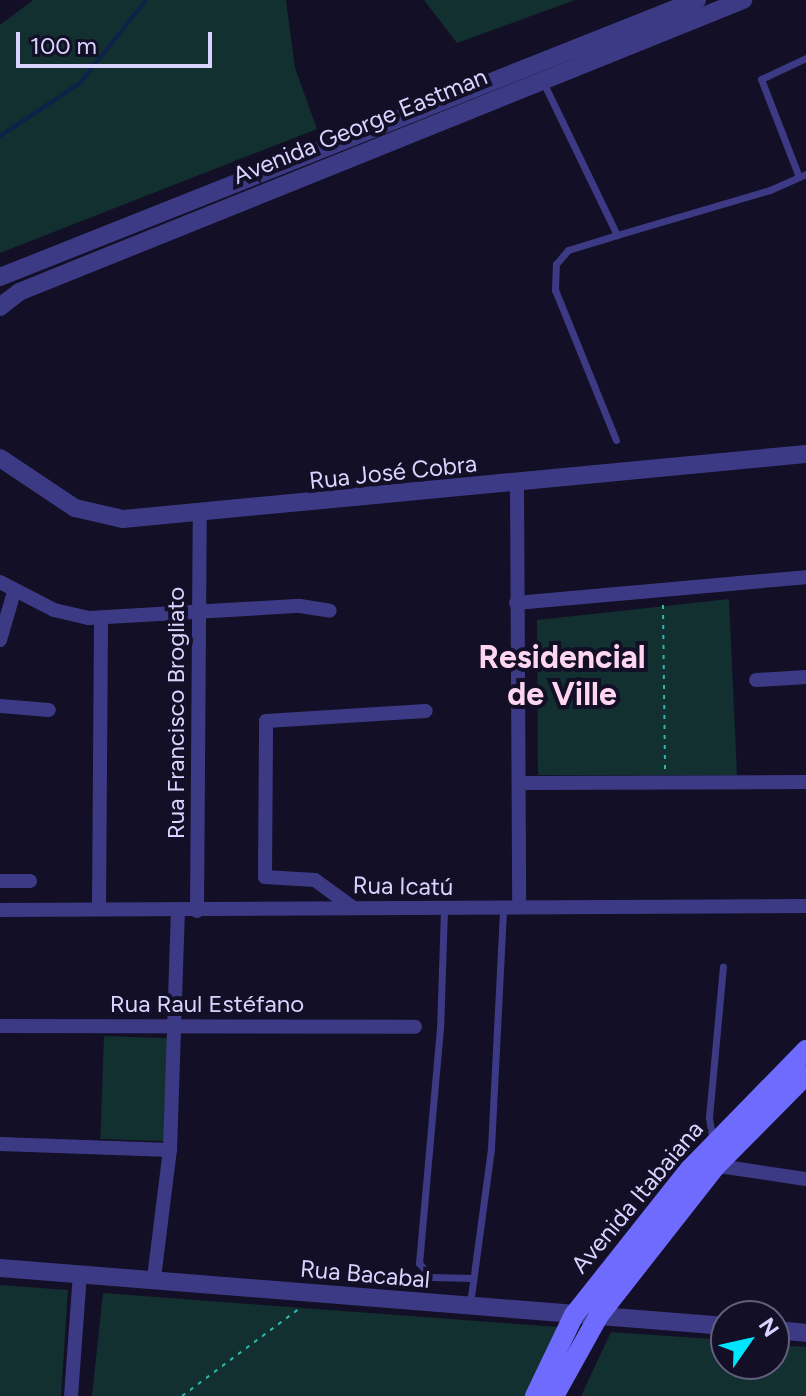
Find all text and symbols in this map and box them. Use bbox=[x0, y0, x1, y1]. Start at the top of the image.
scale bar bbox=[20, 16, 216, 66]
text: 100 m bbox=[30, 31, 97, 60]
street label: Avenida George Eastman bbox=[229, 62, 491, 190]
street label: Rua José Cobra bbox=[308, 449, 478, 495]
street label: Rua Francisco Brogliato bbox=[162, 587, 190, 839]
district label: Residencial de Ville bbox=[478, 639, 646, 714]
street label: Rua Icatú bbox=[352, 871, 454, 901]
street label: Rua Raul Estéfano bbox=[110, 990, 304, 1018]
street label: Avenida Itabaiana bbox=[565, 1115, 709, 1279]
street label: Rua Bacabal bbox=[299, 1254, 431, 1294]
north arrow bbox=[710, 1300, 790, 1380]
text: N bbox=[753, 1313, 785, 1342]

